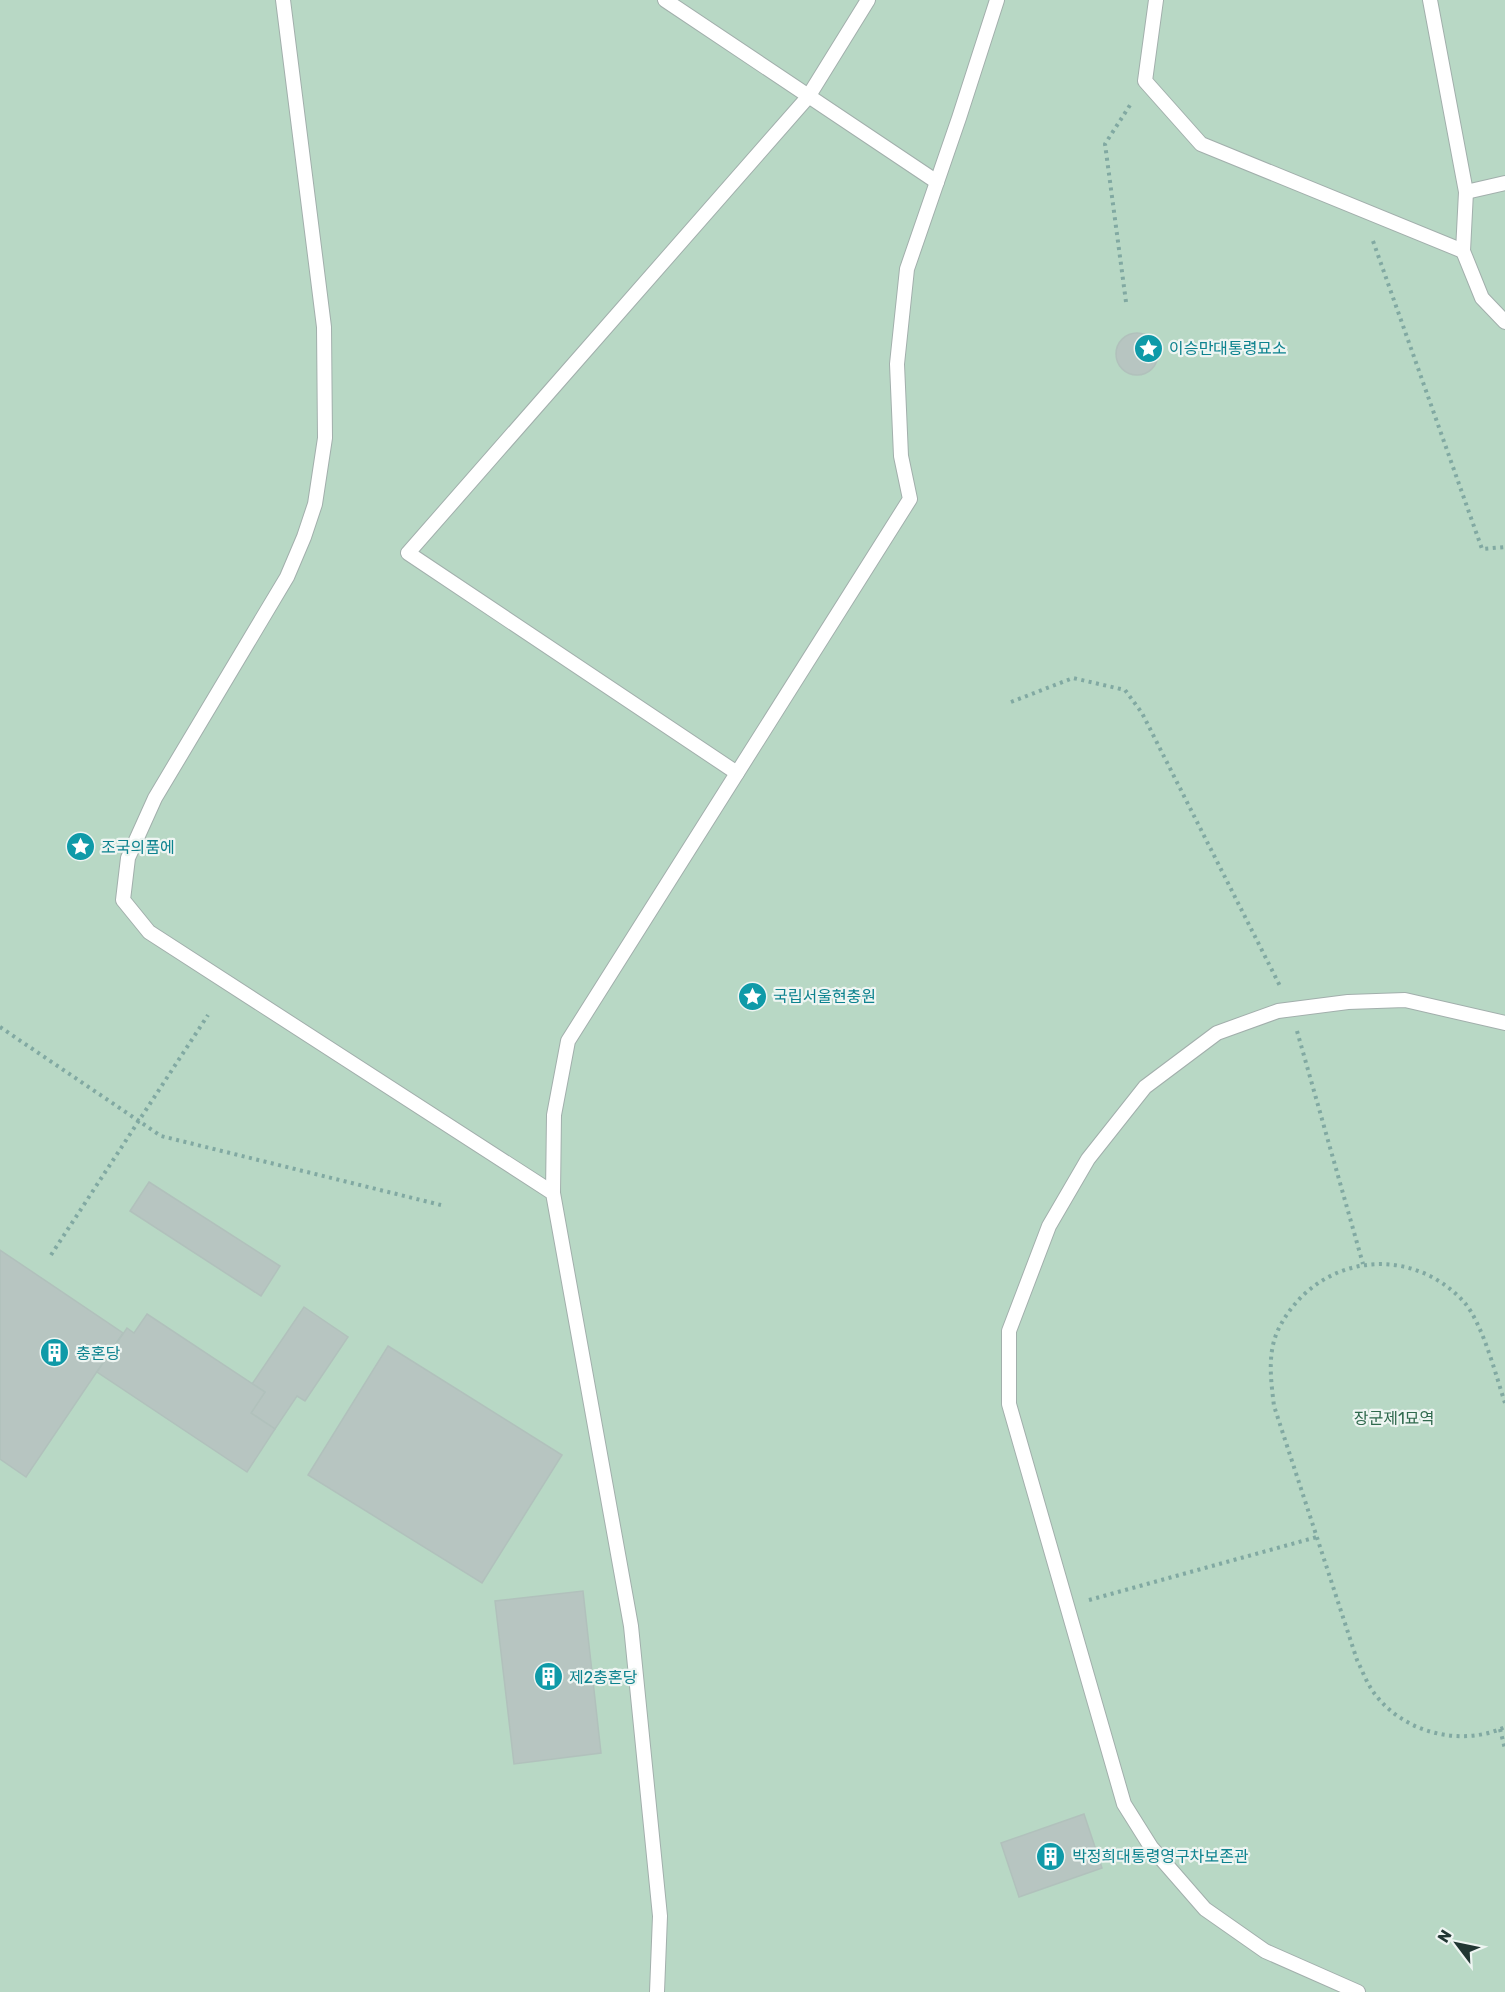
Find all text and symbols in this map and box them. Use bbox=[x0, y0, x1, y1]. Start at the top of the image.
place icon: 이승만대통령묘소 bbox=[1132, 332, 1164, 364]
place label: 이승만대통령묘소 bbox=[1169, 339, 1287, 358]
place icon: 조국의품에 bbox=[64, 831, 96, 863]
place label: 조국의품에 bbox=[101, 838, 175, 857]
place icon: 국립서울현충원 bbox=[736, 980, 768, 1012]
place label: 국립서울현충원 bbox=[773, 987, 876, 1006]
building icon: 충혼당 bbox=[39, 1337, 71, 1369]
place label: 충혼당 bbox=[76, 1344, 120, 1363]
park label: 장군제1묘역 bbox=[1354, 1409, 1434, 1428]
building icon: 제2충혼당 bbox=[532, 1661, 564, 1693]
place label: 제2충혼당 bbox=[569, 1668, 638, 1687]
building icon: 박정희대통령영구차보존관 bbox=[1035, 1840, 1067, 1872]
place label: 박정희대통령영구차보존관 bbox=[1072, 1847, 1249, 1866]
north arrow bbox=[1427, 1914, 1487, 1974]
text: N bbox=[1434, 1926, 1456, 1946]

